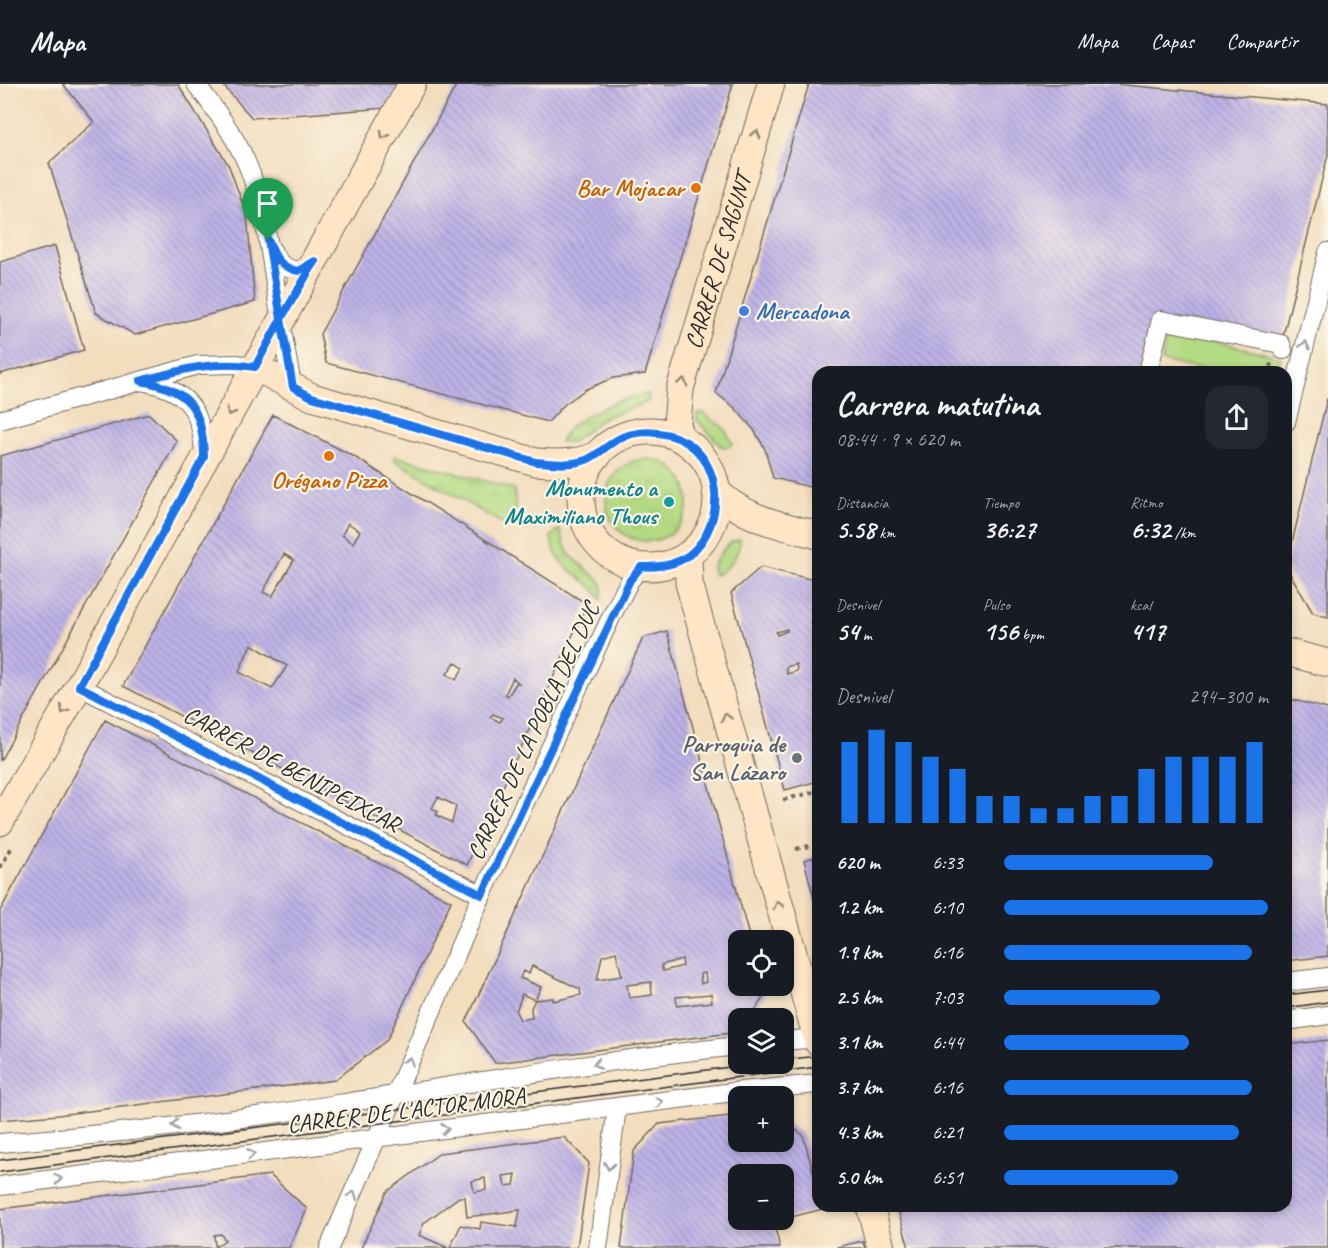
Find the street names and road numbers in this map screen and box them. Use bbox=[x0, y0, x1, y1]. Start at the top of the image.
street label: CARRER DE SAGUNT bbox=[678, 164, 760, 352]
street label: CARRER DE LA POBLA DEL DUC bbox=[460, 595, 607, 864]
street label: CARRER DE BENIPEIXCAR bbox=[179, 699, 407, 840]
street label: CARRER DE L'ACTOR MORA bbox=[286, 1080, 527, 1139]

